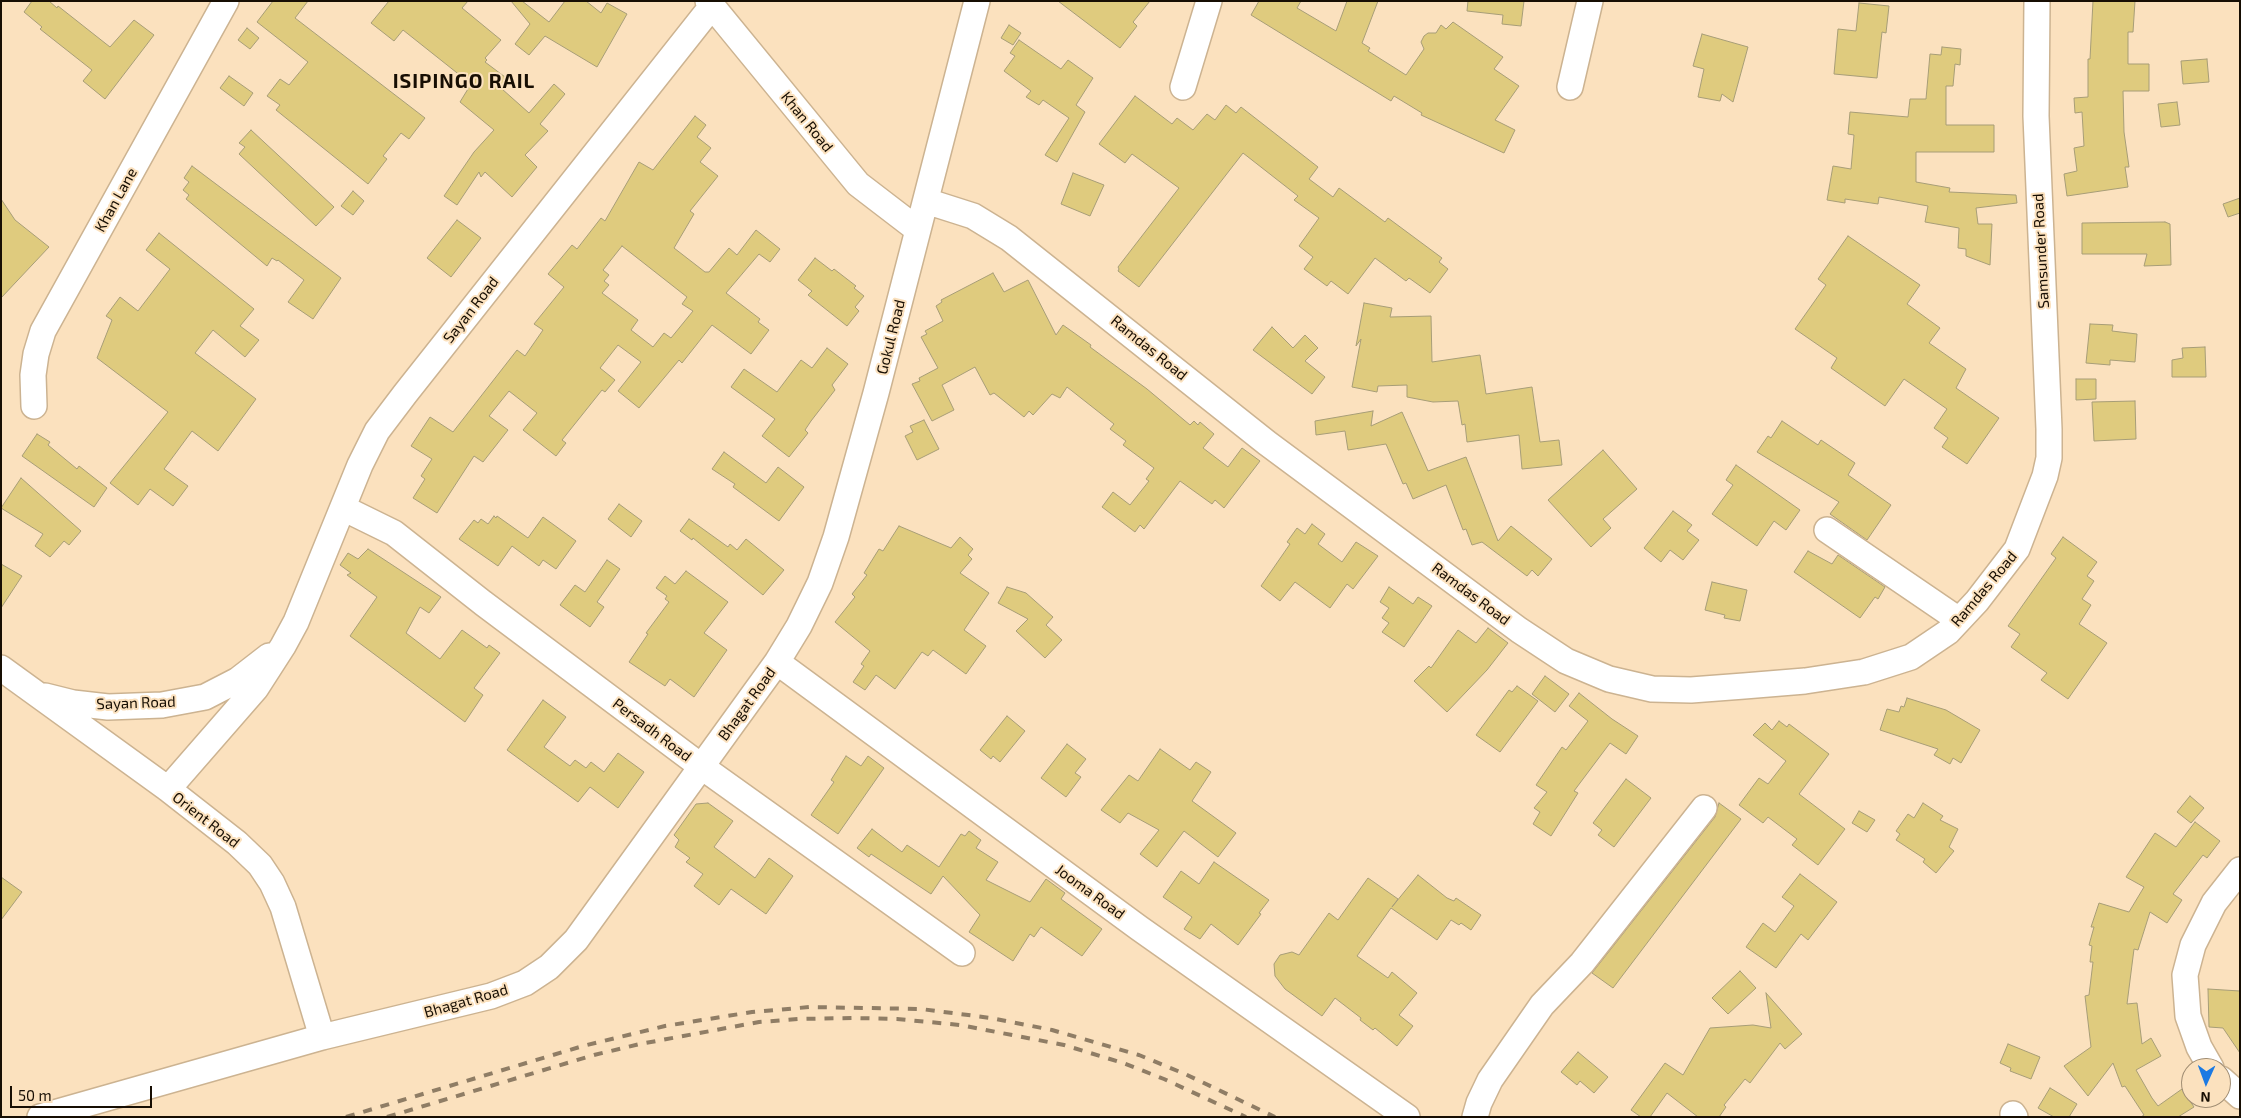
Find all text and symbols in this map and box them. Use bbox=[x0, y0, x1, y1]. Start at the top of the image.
district label: ISIPINGO RAIL bbox=[391, 69, 537, 93]
street label: Khan Road bbox=[777, 88, 837, 156]
street label: Khan Lane bbox=[91, 165, 141, 235]
street label: Samsunder Road bbox=[2029, 193, 2053, 309]
street label: Sayan Road bbox=[439, 273, 503, 347]
street label: Gokul Road bbox=[873, 298, 909, 376]
street label: Ramdas Road bbox=[1107, 312, 1191, 384]
street label: Ramdas Road bbox=[1947, 548, 2021, 630]
street label: Ramdas Road bbox=[1428, 559, 1514, 629]
street label: Bhagat Road bbox=[714, 664, 780, 744]
street label: Sayan Road bbox=[96, 693, 176, 713]
street label: Persadh Road bbox=[609, 695, 695, 765]
street label: Orient Road bbox=[169, 788, 243, 852]
street label: Jooma Road bbox=[1052, 861, 1128, 923]
street label: Bhagat Road bbox=[422, 980, 510, 1022]
north arrow bbox=[2181, 1058, 2231, 1108]
scale bar bbox=[12, 1076, 155, 1108]
text: 50 m bbox=[18, 1086, 52, 1104]
text: N bbox=[2200, 1089, 2211, 1106]

